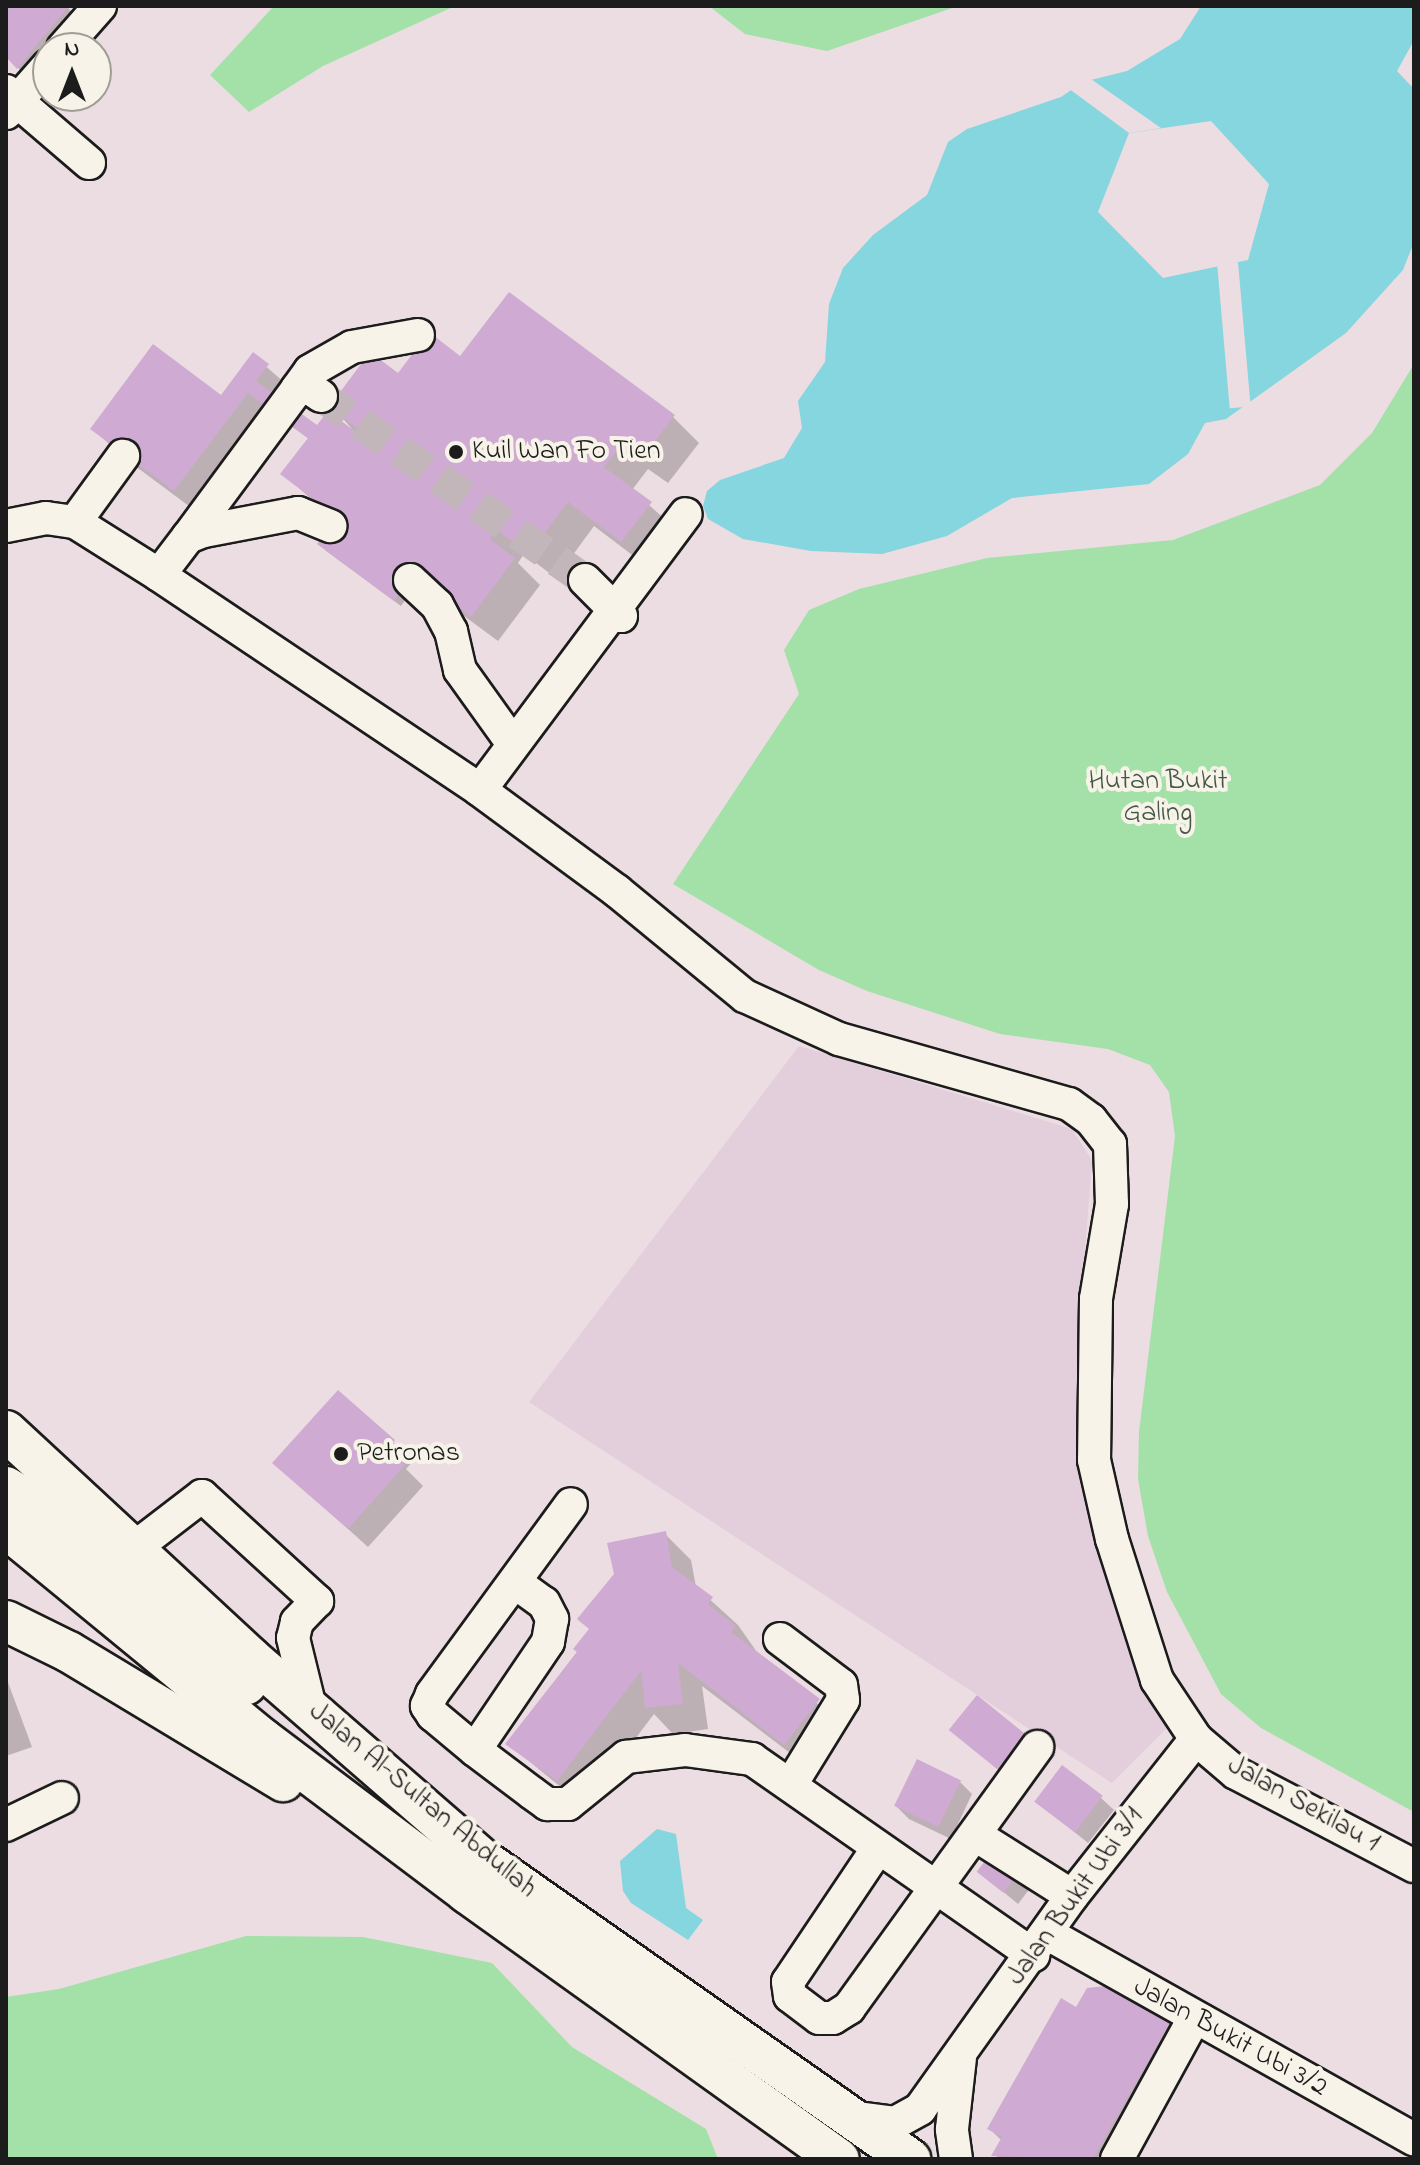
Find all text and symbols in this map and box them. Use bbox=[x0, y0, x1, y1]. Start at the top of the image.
north arrow bbox=[32, 32, 112, 112]
text: N bbox=[65, 34, 79, 66]
place label: Kuil Wan Fo Tien bbox=[472, 435, 660, 469]
marker: Kuil Wan Fo Tien bbox=[447, 443, 465, 461]
park label: Hutan Bukit Galing bbox=[1088, 765, 1228, 831]
place label: Petronas bbox=[357, 1437, 460, 1471]
marker: Petronas bbox=[332, 1445, 350, 1463]
street label: Jalan Al-Sultan Abdullah bbox=[301, 1696, 543, 1906]
street label: Jalan Sekilau 1 bbox=[1221, 1749, 1385, 1861]
street label: Jalan Bukit Ubi 3/1 bbox=[1000, 1802, 1152, 1992]
street label: Jalan Bukit Ubi 3/2 bbox=[1127, 1971, 1333, 2105]

